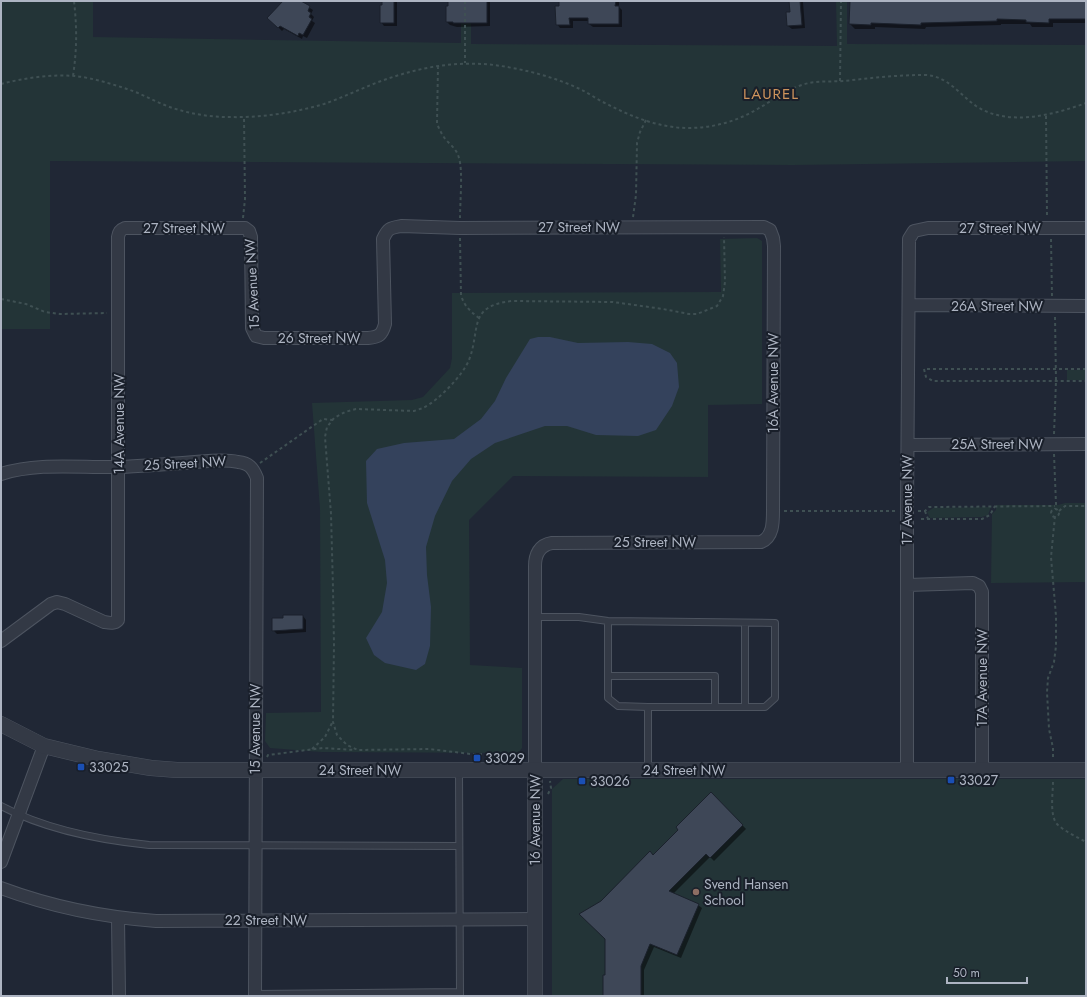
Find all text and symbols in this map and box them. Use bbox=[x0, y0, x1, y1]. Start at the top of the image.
district label: LAUREL bbox=[743, 83, 799, 105]
street label: 27 Street NW bbox=[538, 217, 620, 237]
street label: 27 Street NW bbox=[143, 218, 225, 238]
street label: 27 Street NW bbox=[959, 218, 1041, 238]
street label: 15 Avenue NW bbox=[240, 238, 264, 330]
street label: 26A Street NW bbox=[951, 296, 1043, 316]
street label: 26 Street NW bbox=[278, 328, 360, 348]
street label: 16A Avenue NW bbox=[763, 333, 783, 433]
street label: 14A Avenue NW bbox=[109, 374, 129, 474]
street label: 25A Street NW bbox=[951, 434, 1043, 454]
street label: 25 Street NW bbox=[143, 451, 227, 475]
street label: 17 Avenue NW bbox=[897, 455, 917, 545]
street label: 25 Street NW bbox=[614, 532, 696, 552]
street label: 17A Avenue NW bbox=[972, 629, 992, 727]
street label: 15 Avenue NW bbox=[245, 683, 265, 774]
place label: 33029 bbox=[485, 748, 525, 768]
marker: 33029 bbox=[472, 753, 482, 763]
place label: 33025 bbox=[89, 757, 129, 777]
street label: 24 Street NW bbox=[319, 760, 401, 780]
street label: 24 Street NW bbox=[643, 760, 725, 780]
marker: 33025 bbox=[76, 762, 86, 772]
place label: 33027 bbox=[959, 770, 999, 790]
place label: 33026 bbox=[590, 771, 630, 791]
street label: 16 Avenue NW bbox=[525, 774, 545, 866]
marker: 33027 bbox=[946, 775, 956, 785]
marker: 33026 bbox=[577, 776, 587, 786]
place label: Svend Hansen School bbox=[704, 874, 789, 910]
marker: Svend Hansen School bbox=[691, 887, 701, 897]
street label: 22 Street NW bbox=[225, 910, 307, 930]
scale bar bbox=[947, 959, 1027, 985]
text: 50 m bbox=[953, 964, 980, 982]

